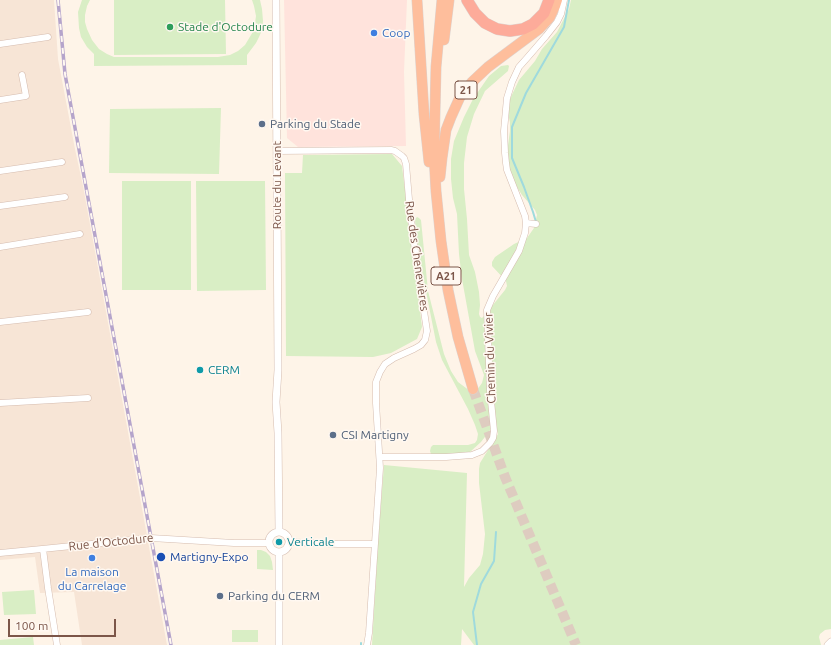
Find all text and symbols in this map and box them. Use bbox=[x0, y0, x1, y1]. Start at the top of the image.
place label: Stade d'Octodure bbox=[178, 20, 273, 34]
marker: Stade d'Octodure bbox=[165, 22, 175, 32]
place label: Coop bbox=[382, 26, 410, 40]
marker: Coop bbox=[369, 28, 379, 38]
road number: 21 bbox=[455, 81, 477, 99]
place label: Parking du Stade bbox=[270, 117, 361, 131]
marker: Parking du Stade bbox=[257, 119, 267, 129]
street label: Route du Levant bbox=[270, 141, 284, 229]
street label: Rue des Chenevières bbox=[402, 200, 432, 312]
road number: A21 bbox=[431, 267, 461, 285]
street label: Chemin du Vivier bbox=[481, 312, 499, 404]
place label: CERM bbox=[208, 363, 240, 377]
marker: CERM bbox=[195, 365, 205, 375]
place label: CSI Martigny bbox=[341, 428, 409, 442]
marker: CSI Martigny bbox=[328, 430, 338, 440]
street label: Rue d'Octodure bbox=[68, 530, 154, 554]
place label: Verticale bbox=[287, 535, 334, 549]
marker: Verticale bbox=[274, 537, 284, 547]
place label: Martigny-Expo bbox=[170, 550, 249, 564]
marker: Martigny-Expo bbox=[155, 551, 167, 563]
marker: La maison du Carrelage bbox=[87, 553, 97, 563]
place label: La maison du Carrelage bbox=[58, 565, 126, 593]
place label: Parking du CERM bbox=[228, 589, 320, 603]
marker: Parking du CERM bbox=[215, 591, 225, 601]
scale bar bbox=[10, 611, 118, 637]
text: 100 m bbox=[15, 619, 48, 632]

